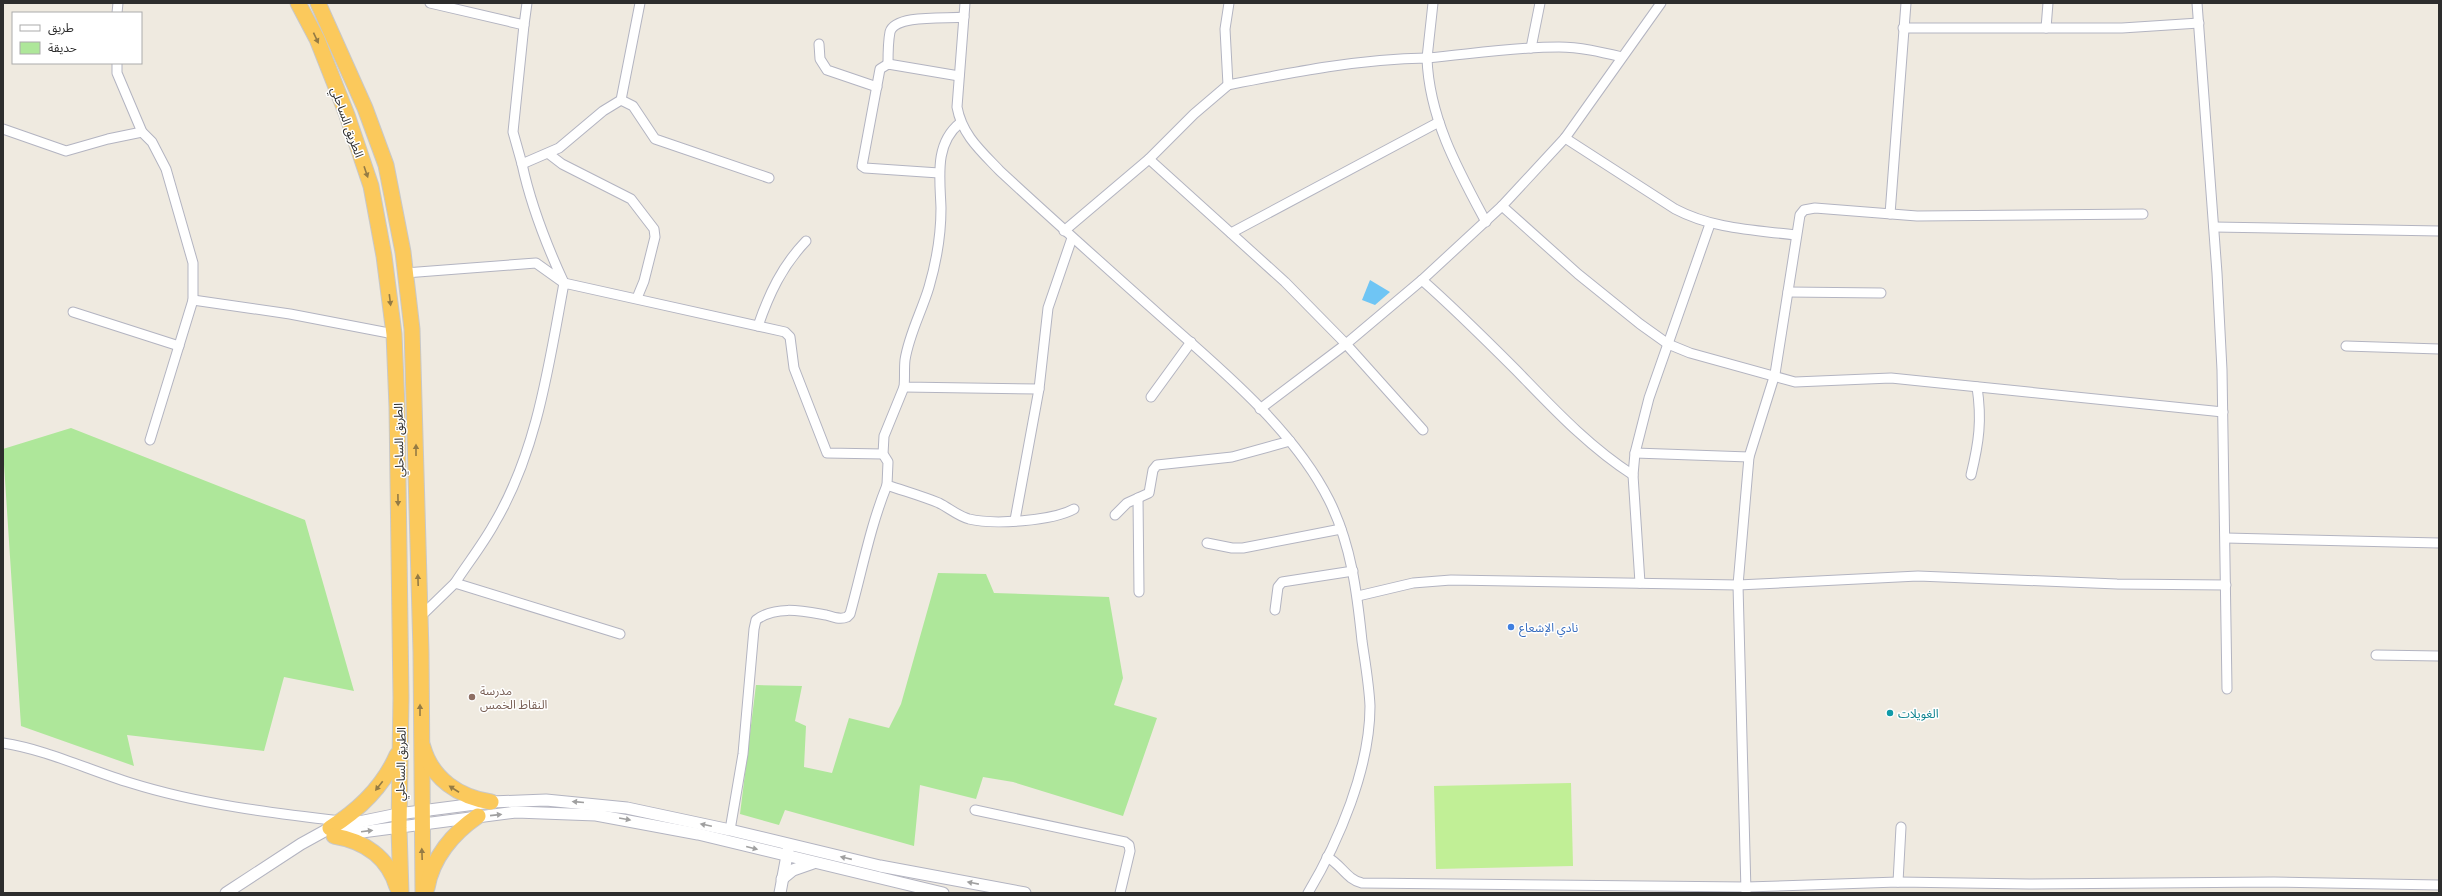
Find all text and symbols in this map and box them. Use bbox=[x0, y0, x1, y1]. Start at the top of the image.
legend bbox=[12, 12, 142, 64]
text: طريق bbox=[48, 20, 74, 36]
one-way arrow bbox=[313, 32, 319, 43]
text: حديقة bbox=[48, 40, 77, 55]
street label: الطريق الساحلي bbox=[325, 85, 367, 161]
one-way arrow bbox=[364, 167, 370, 179]
one-way arrow bbox=[387, 294, 393, 306]
street label: الطريق الساحلي bbox=[390, 403, 409, 477]
one-way arrow bbox=[413, 443, 419, 456]
one-way arrow bbox=[395, 494, 401, 507]
one-way arrow bbox=[415, 573, 421, 586]
place label: نادي الإشعاع bbox=[1519, 620, 1578, 638]
marker: نادي الإشعاع bbox=[1506, 622, 1516, 632]
place label: مدرسة النقاط الخمس bbox=[480, 683, 548, 712]
marker: مدرسة النقاط الخمس bbox=[467, 692, 477, 702]
one-way arrow bbox=[417, 703, 423, 716]
place label: الغويلات bbox=[1898, 706, 1939, 721]
marker: الغويلات bbox=[1885, 708, 1895, 718]
street label: الطريق الساحلي bbox=[392, 727, 411, 801]
one-way arrow bbox=[374, 781, 383, 792]
one-way arrow bbox=[449, 785, 459, 793]
one-way arrow bbox=[572, 799, 584, 806]
one-way arrow bbox=[489, 811, 502, 818]
one-way arrow bbox=[619, 816, 631, 822]
one-way arrow bbox=[699, 821, 712, 827]
one-way arrow bbox=[361, 828, 373, 835]
one-way arrow bbox=[746, 845, 758, 851]
one-way arrow bbox=[419, 847, 425, 860]
one-way arrow bbox=[840, 854, 852, 860]
one-way arrow bbox=[967, 880, 979, 886]

